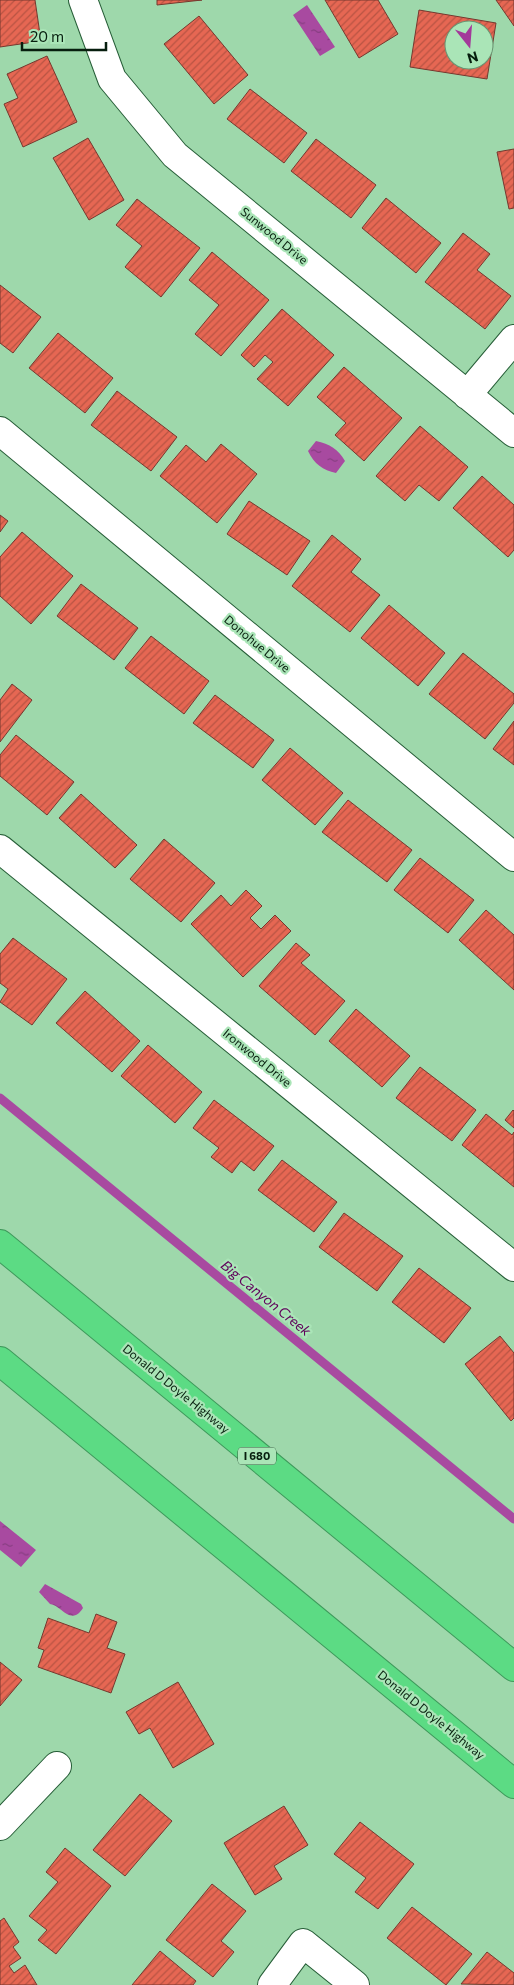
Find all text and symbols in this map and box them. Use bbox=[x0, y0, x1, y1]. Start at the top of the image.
scale bar bbox=[22, 20, 106, 52]
north arrow bbox=[444, 20, 494, 70]
text: 20 m bbox=[30, 27, 64, 45]
text: N bbox=[465, 48, 480, 68]
street label: Sunwood Drive bbox=[238, 204, 311, 267]
street label: Donohue Drive bbox=[222, 612, 293, 675]
street label: Ironwood Drive bbox=[221, 1025, 295, 1089]
water label: Big Canyon Creek bbox=[218, 1256, 315, 1339]
street label: Donald D Doyle Highway bbox=[120, 1341, 233, 1436]
road number: I 680 bbox=[238, 1448, 276, 1464]
street label: Donald D Doyle Highway bbox=[375, 1667, 488, 1762]

